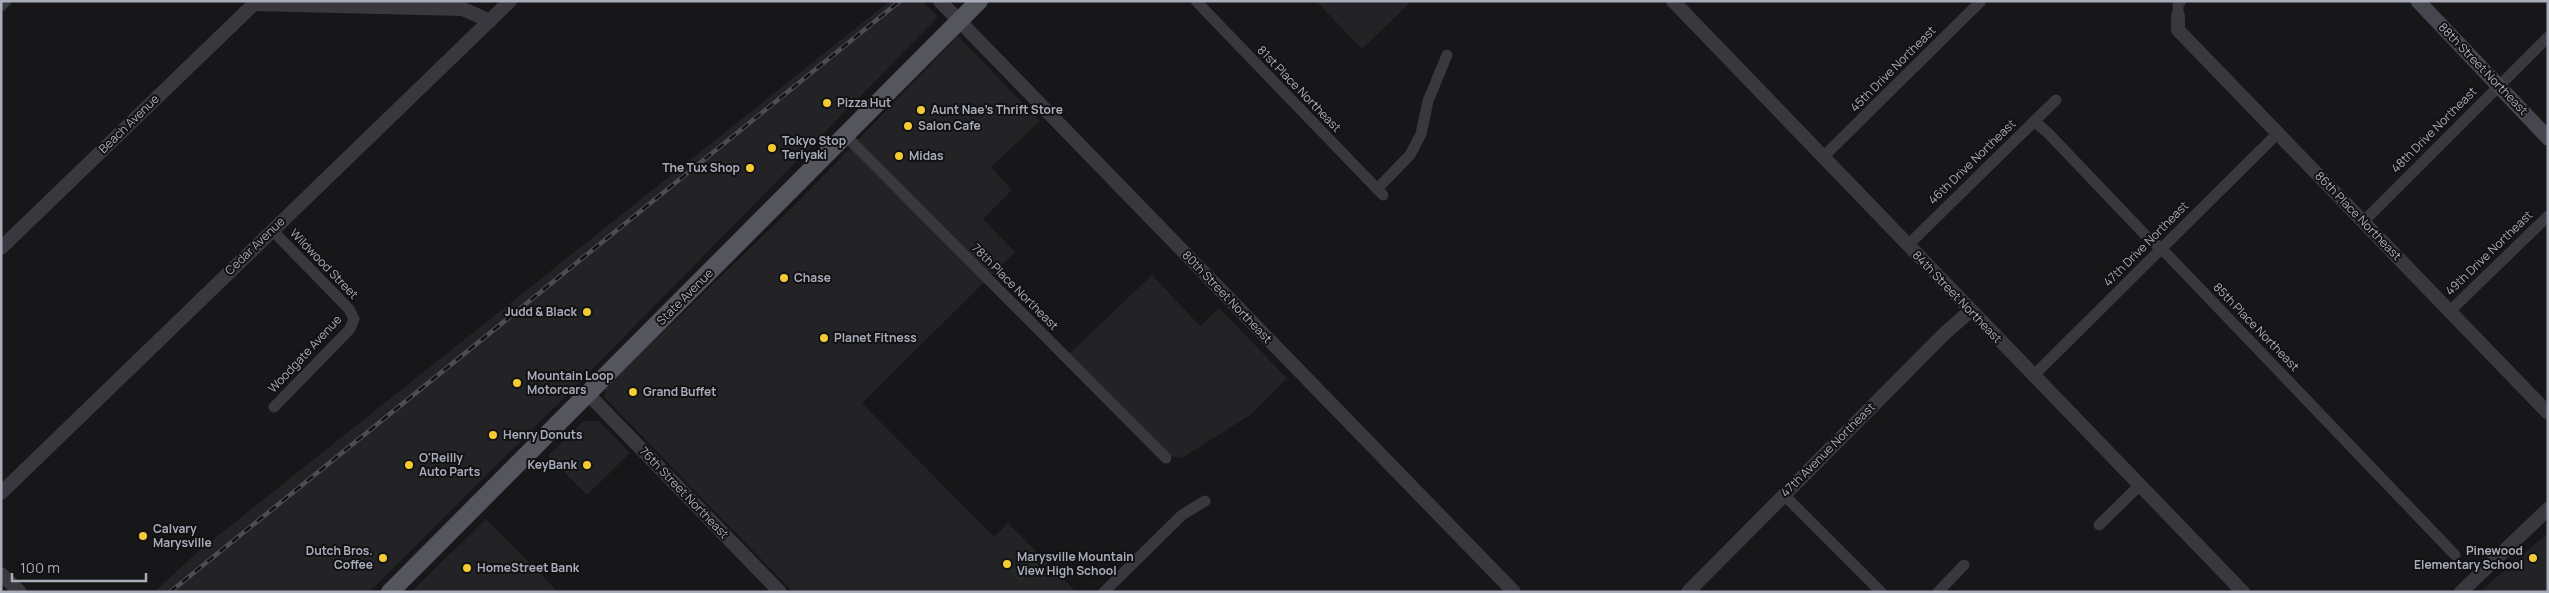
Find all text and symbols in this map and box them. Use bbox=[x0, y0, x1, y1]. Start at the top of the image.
street label: 88th Street Northeast bbox=[2435, 19, 2532, 119]
street label: 45th Drive Northeast bbox=[1846, 22, 1939, 115]
street label: 81st Place Northeast bbox=[1254, 42, 1345, 136]
street label: 48th Drive Northeast bbox=[2387, 83, 2480, 176]
street label: Beach Avenue bbox=[95, 90, 163, 157]
place label: Pizza Hut bbox=[837, 94, 891, 111]
marker: Pizza Hut bbox=[821, 97, 833, 109]
place label: Aunt Nae's Thrift Store bbox=[931, 101, 1063, 118]
marker: Aunt Nae's Thrift Store bbox=[915, 104, 927, 116]
street label: 46th Drive Northeast bbox=[1924, 115, 2019, 208]
place label: Salon Cafe bbox=[918, 117, 981, 134]
marker: Salon Cafe bbox=[902, 120, 914, 132]
place label: Tokyo Stop Teriyaki bbox=[782, 132, 846, 163]
marker: Tokyo Stop Teriyaki bbox=[766, 142, 778, 154]
place label: Midas bbox=[909, 147, 944, 164]
marker: Midas bbox=[893, 150, 905, 162]
place label: The Tux Shop bbox=[662, 159, 740, 176]
marker: The Tux Shop bbox=[744, 162, 756, 174]
street label: 86th Place Northeast bbox=[2311, 167, 2405, 264]
street label: 47th Drive Northeast bbox=[2099, 197, 2192, 290]
street label: 49th Drive Northeast bbox=[2441, 206, 2536, 299]
street label: Cedar Avenue bbox=[221, 213, 288, 279]
street label: Wildwood Street bbox=[286, 225, 362, 303]
street label: 78th Place Northeast bbox=[968, 240, 1063, 334]
street label: 80th Street Northeast bbox=[1179, 247, 1276, 347]
street label: 84th Street Northeast bbox=[1909, 247, 2006, 347]
street label: State Avenue bbox=[652, 264, 717, 329]
place label: Chase bbox=[794, 269, 831, 286]
marker: Chase bbox=[778, 272, 790, 284]
street label: 85th Place Northeast bbox=[2210, 279, 2303, 375]
place label: Judd & Black bbox=[505, 303, 578, 320]
marker: Judd & Black bbox=[581, 306, 593, 318]
street label: Woodgate Avenue bbox=[264, 311, 345, 396]
place label: Planet Fitness bbox=[834, 329, 917, 346]
marker: Planet Fitness bbox=[818, 332, 830, 344]
place label: Mountain Loop Motorcars bbox=[527, 367, 614, 398]
marker: Mountain Loop Motorcars bbox=[511, 377, 523, 389]
place label: Grand Buffet bbox=[643, 383, 716, 400]
marker: Grand Buffet bbox=[627, 386, 639, 398]
street label: 47th Avenue Northeast bbox=[1777, 399, 1879, 501]
place label: Henry Donuts bbox=[503, 426, 583, 443]
marker: Henry Donuts bbox=[487, 429, 499, 441]
street label: 76th Street Northeast bbox=[636, 443, 733, 542]
place label: O'Reilly Auto Parts bbox=[419, 449, 481, 480]
place label: KeyBank bbox=[527, 456, 578, 473]
marker: O'Reilly Auto Parts bbox=[403, 459, 415, 471]
marker: KeyBank bbox=[581, 459, 593, 471]
place label: Calvary Marysville bbox=[153, 520, 212, 551]
marker: Calvary Marysville bbox=[137, 530, 149, 542]
place label: Dutch Bros. Coffee bbox=[306, 542, 373, 573]
place label: Pinewood Elementary School bbox=[2414, 542, 2523, 573]
place label: Marysville Mountain View High School bbox=[1017, 548, 1134, 579]
scale bar bbox=[12, 550, 146, 582]
marker: Dutch Bros. Coffee bbox=[377, 552, 389, 564]
marker: Pinewood Elementary School bbox=[2527, 552, 2539, 564]
text: 100 m bbox=[20, 557, 60, 578]
marker: Marysville Mountain View High School bbox=[1001, 558, 1013, 570]
place label: HomeStreet Bank bbox=[477, 559, 580, 576]
marker: HomeStreet Bank bbox=[461, 562, 473, 574]

